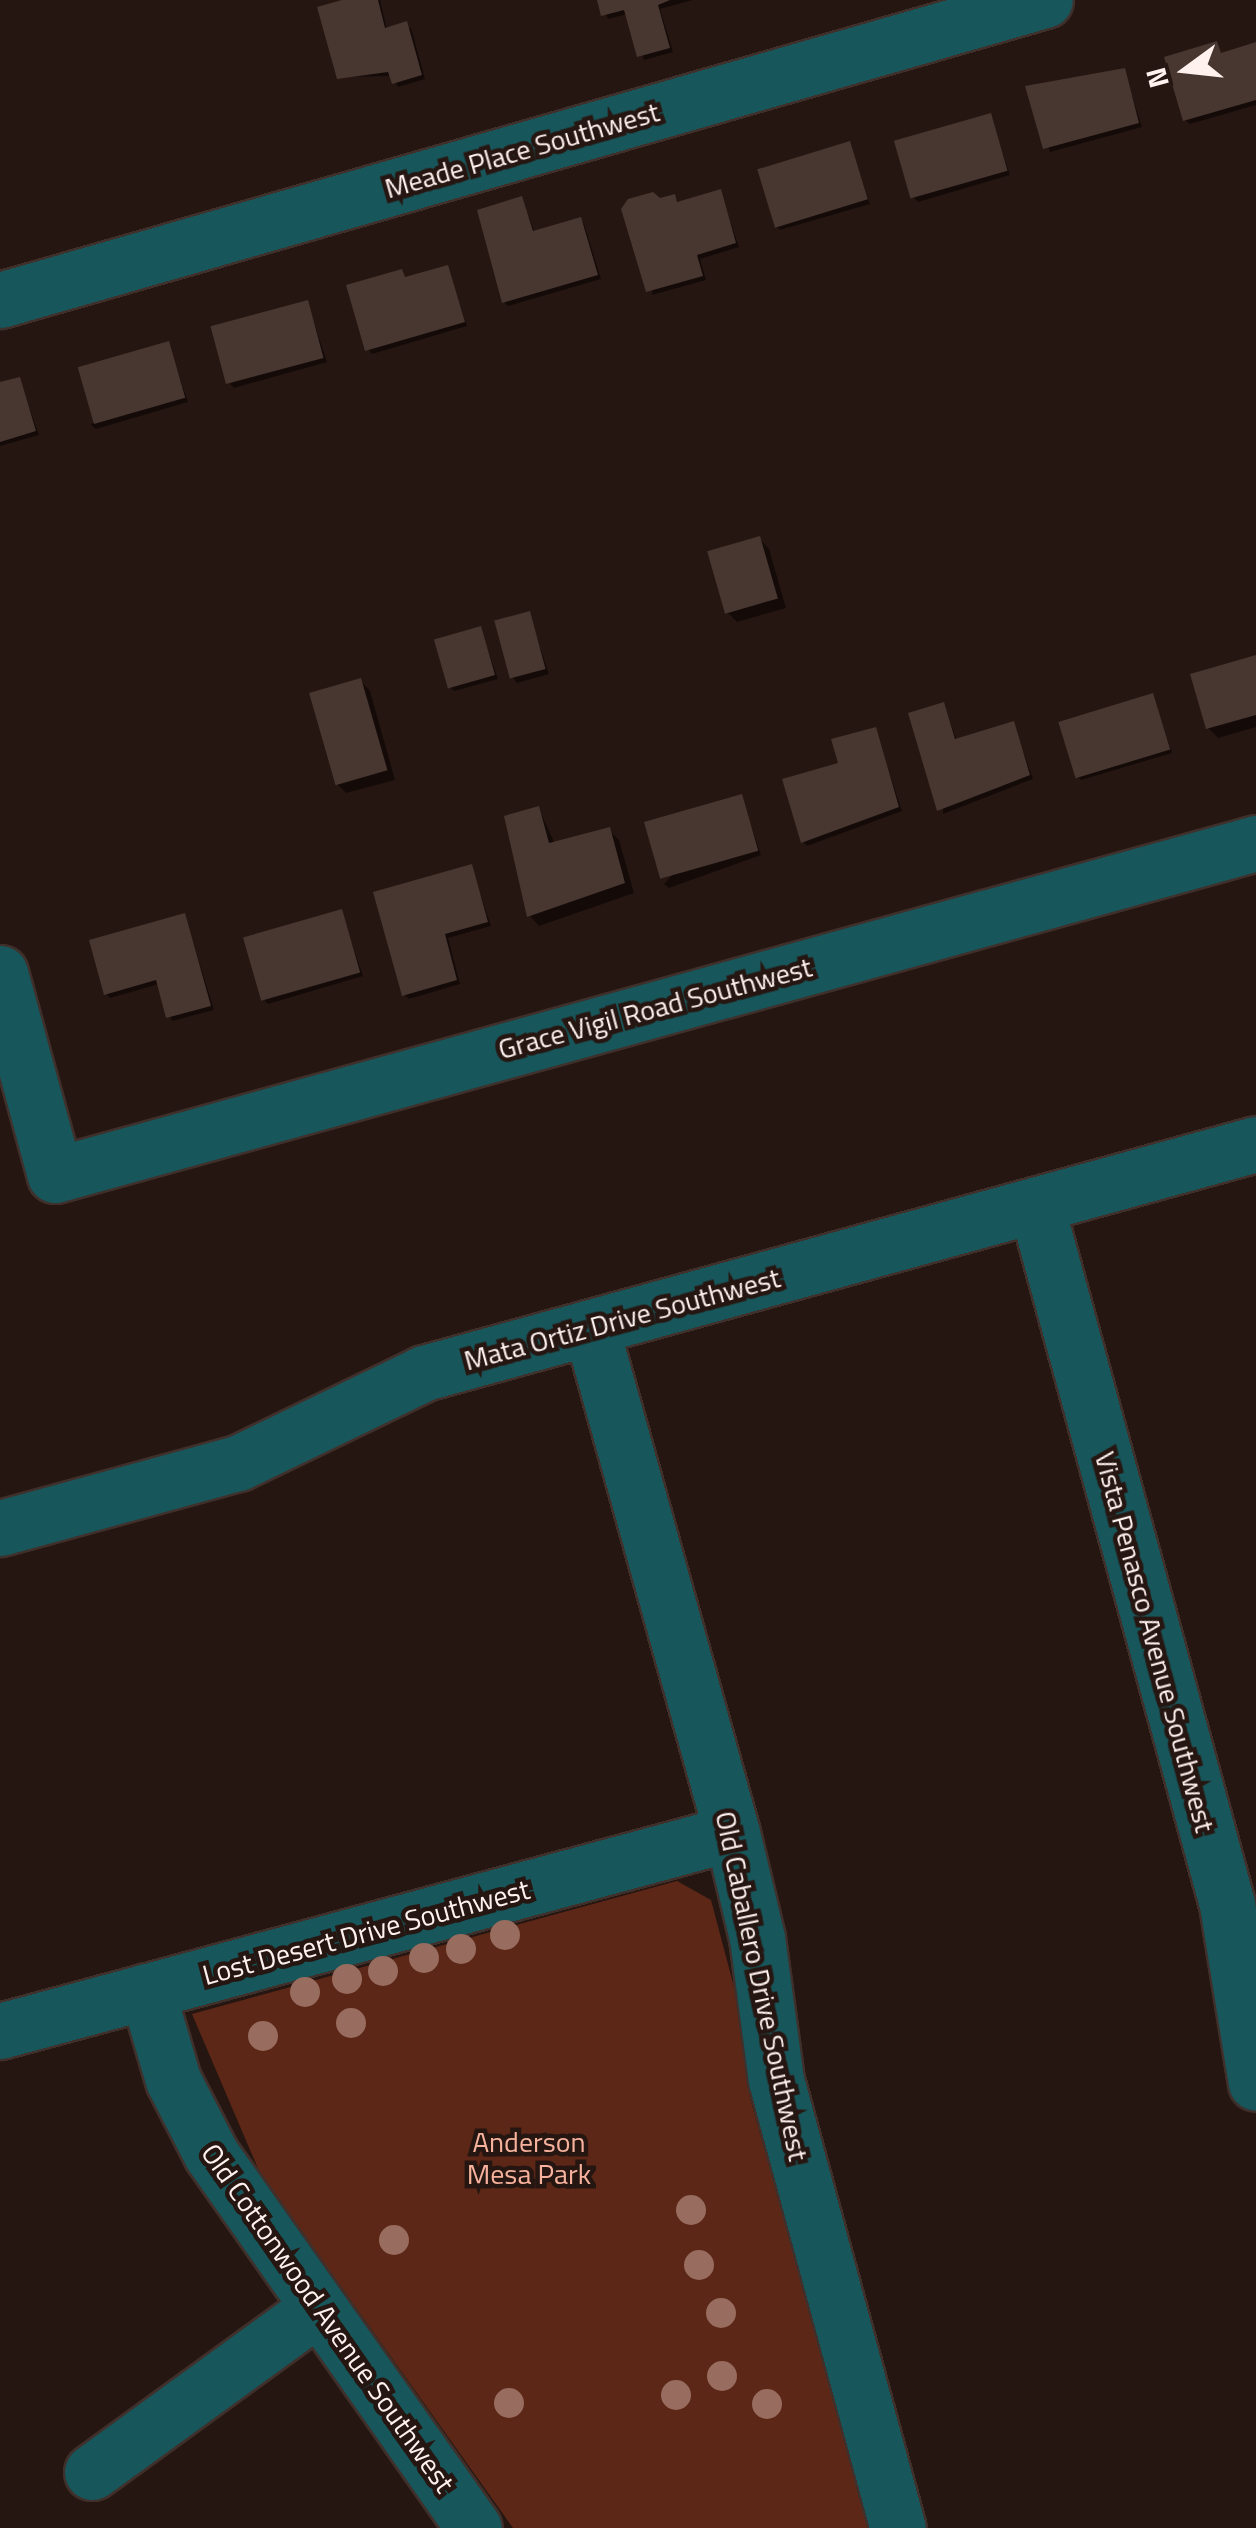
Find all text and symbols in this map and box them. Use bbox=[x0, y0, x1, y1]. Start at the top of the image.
north arrow bbox=[1136, 20, 1236, 120]
text: N bbox=[1133, 63, 1180, 93]
street label: Meade Place Southwest bbox=[381, 95, 663, 205]
street label: Grace Vigil Road Southwest bbox=[494, 950, 816, 1066]
street label: Mata Ortiz Drive Southwest bbox=[460, 1261, 784, 1377]
street label: Vista Penasco Avenue Southwest bbox=[1088, 1448, 1222, 1836]
street label: Old Caballero Drive Southwest bbox=[709, 1808, 815, 2164]
street label: Lost Desert Drive Southwest bbox=[199, 1872, 533, 1992]
park label: Anderson Mesa Park bbox=[467, 2125, 591, 2191]
street label: Old Cottonwood Avenue Southwest bbox=[194, 2137, 462, 2499]

